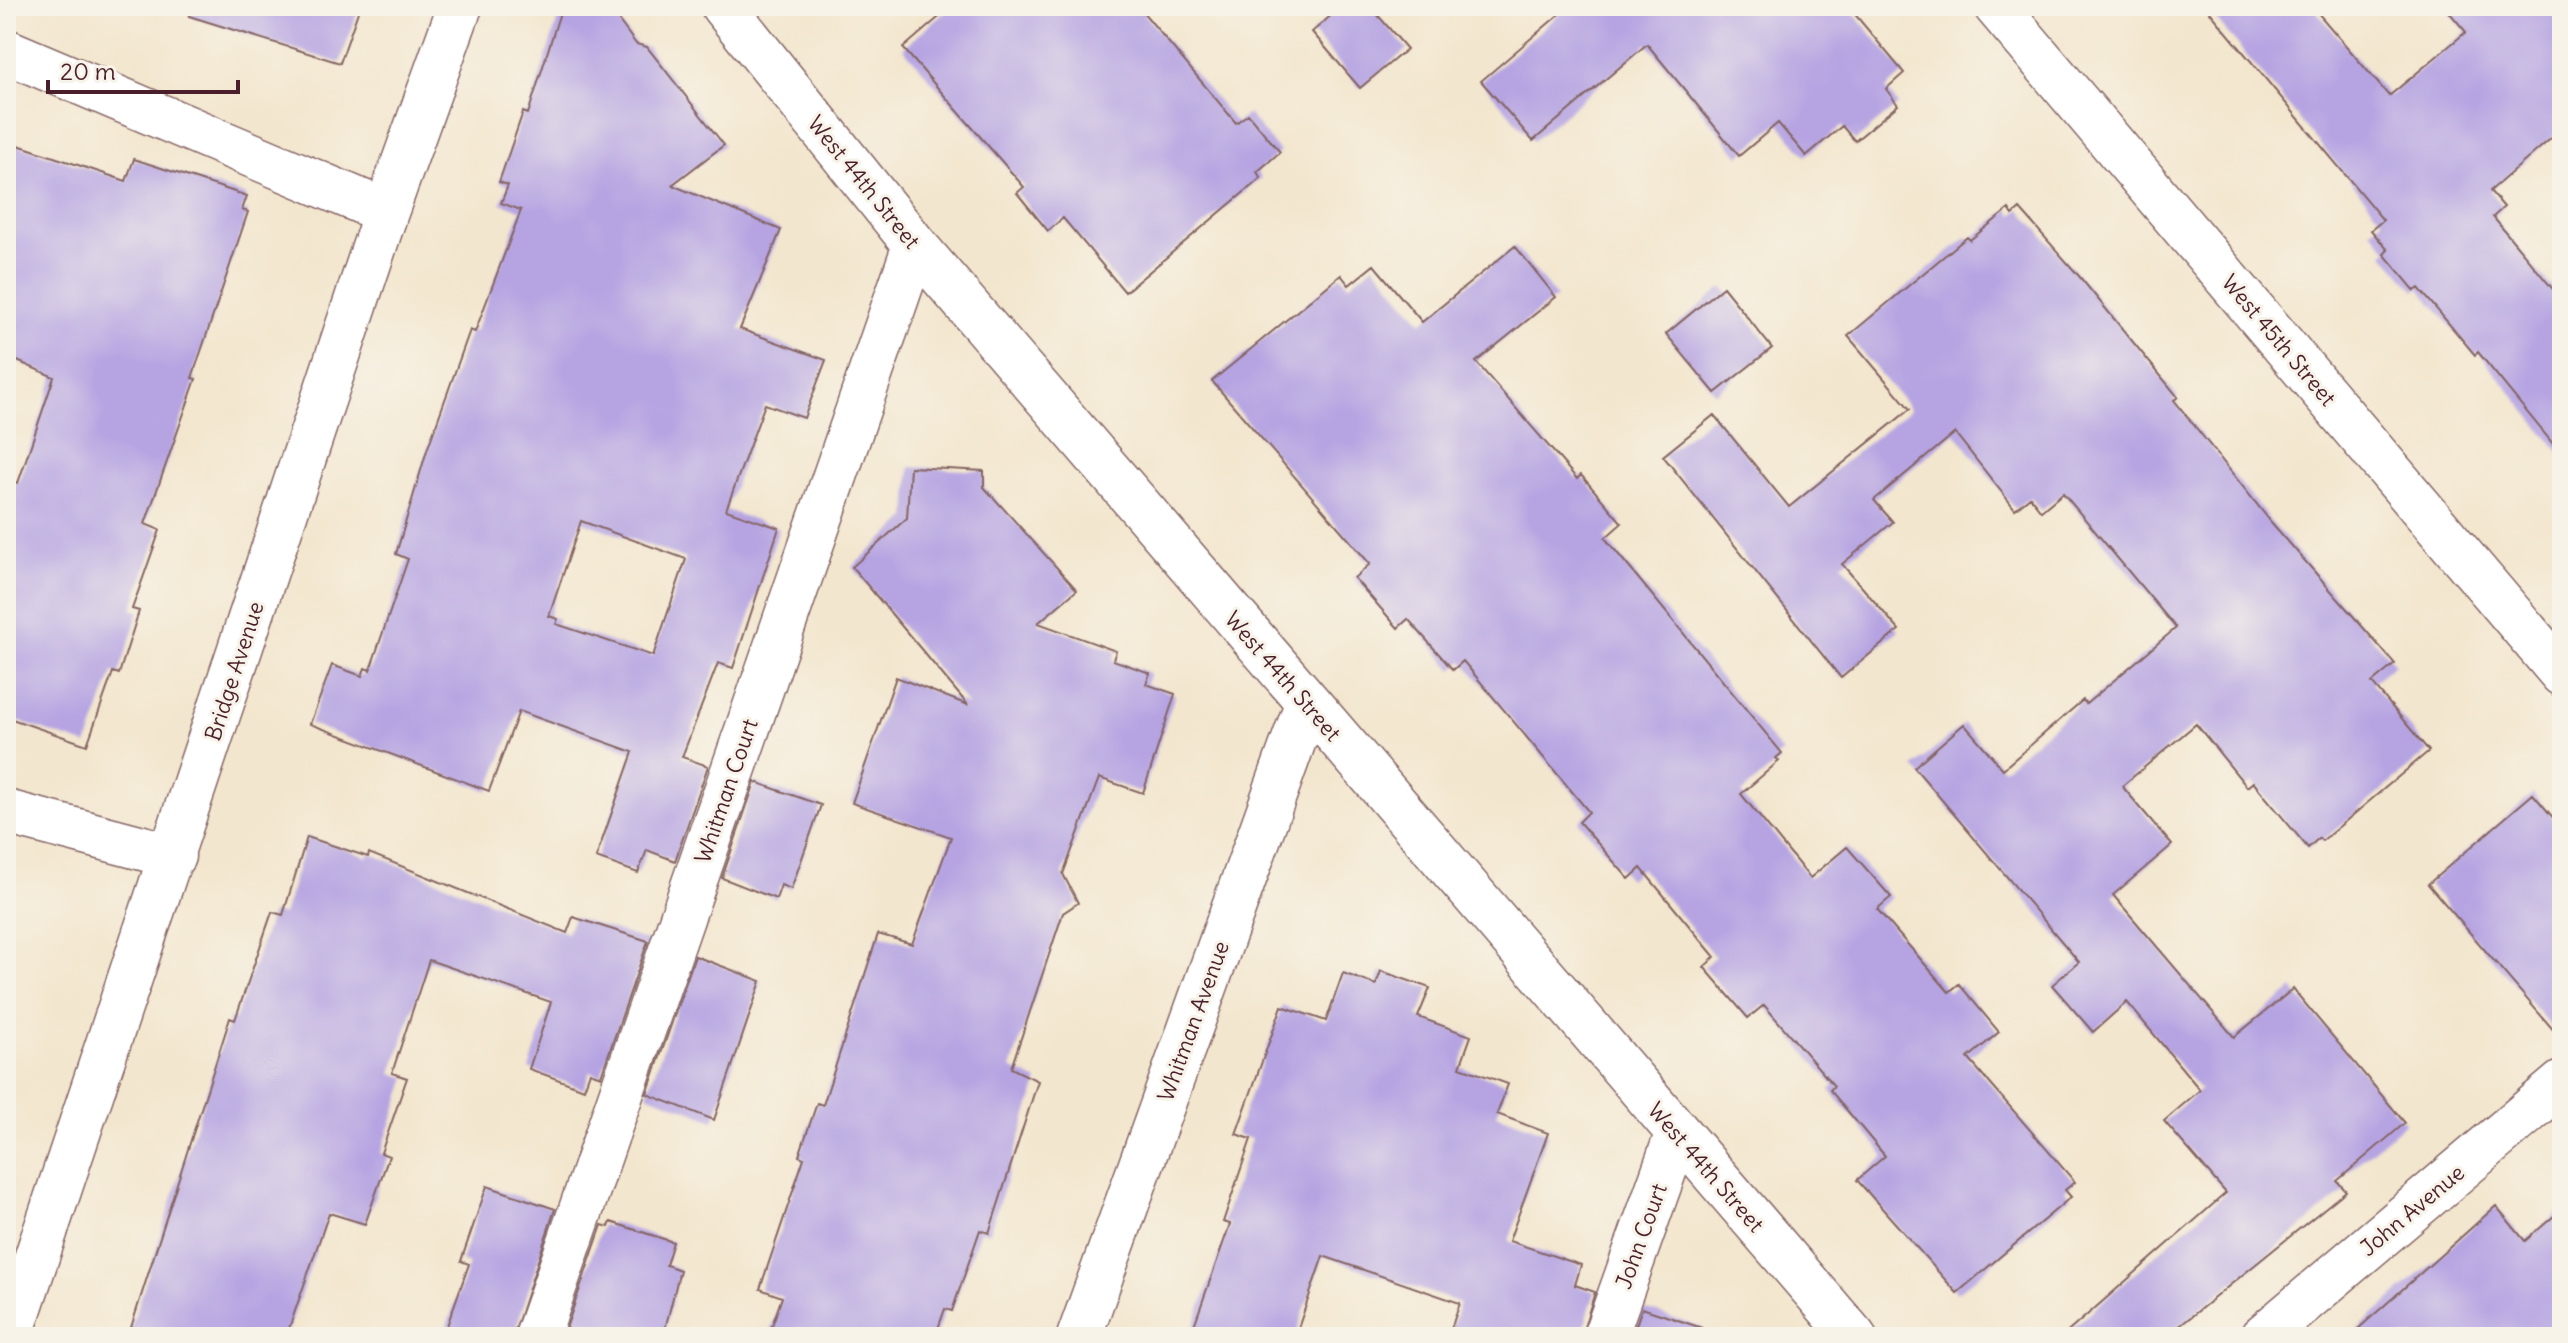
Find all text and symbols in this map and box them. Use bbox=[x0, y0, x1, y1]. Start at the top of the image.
scale bar bbox=[48, 44, 238, 94]
text: 20 m bbox=[60, 56, 116, 86]
street label: West 44th Street bbox=[802, 110, 926, 254]
street label: West 45th Street bbox=[2216, 269, 2342, 411]
street label: Bridge Avenue bbox=[198, 598, 270, 744]
street label: West 44th Street bbox=[1219, 605, 1347, 747]
street label: Whitman Court bbox=[688, 715, 764, 867]
street label: Whitman Avenue bbox=[1151, 937, 1235, 1105]
street label: West 44th Street bbox=[1642, 1096, 1770, 1238]
street label: John Avenue bbox=[2354, 1158, 2470, 1262]
street label: John Court bbox=[1609, 1180, 1673, 1292]

